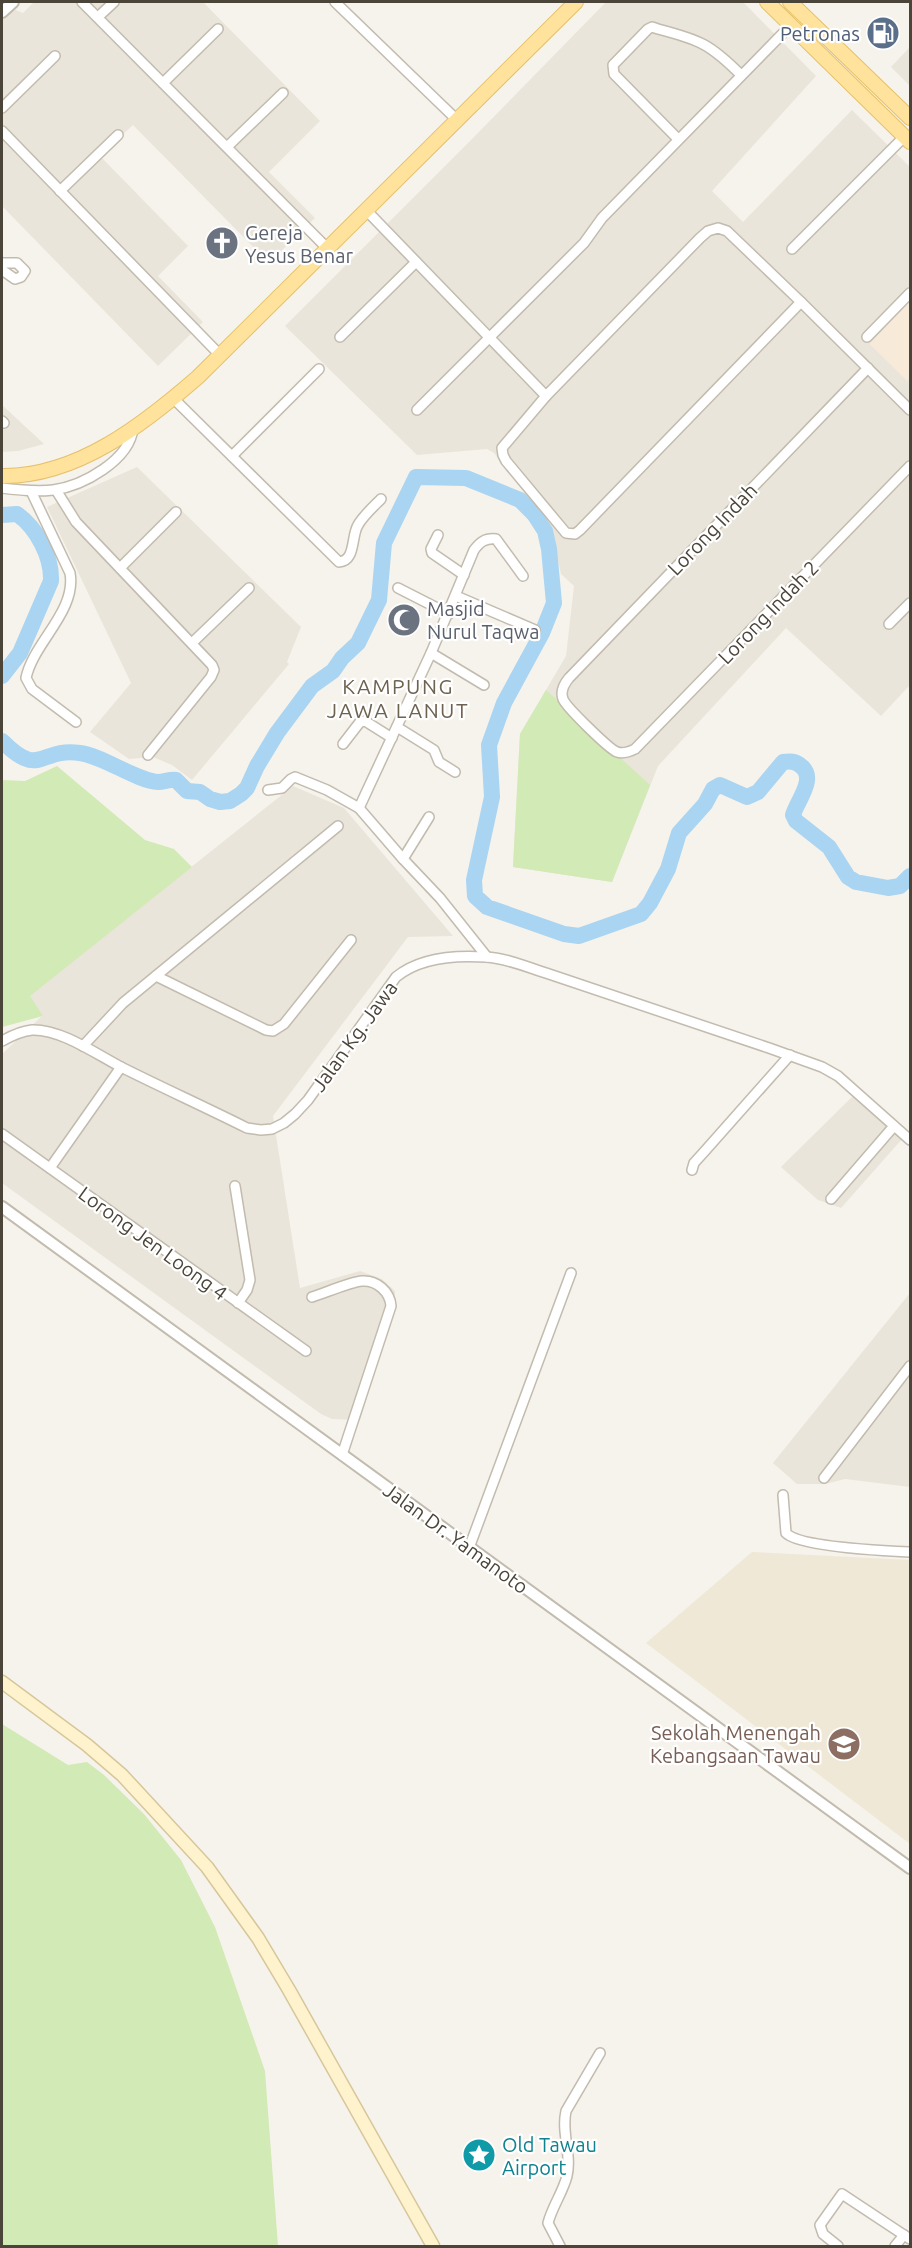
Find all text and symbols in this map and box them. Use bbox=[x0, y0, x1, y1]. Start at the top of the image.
fuel station icon: Petronas bbox=[865, 15, 901, 51]
place label: Petronas bbox=[780, 22, 860, 45]
place label: Gereja Yesus Benar bbox=[245, 221, 354, 267]
church icon: Gereja Yesus Benar bbox=[204, 225, 240, 261]
street label: Lorong Indah bbox=[663, 478, 761, 580]
street label: Lorong Indah 2 bbox=[713, 556, 823, 668]
place label: Masjid Nurul Taqwa bbox=[427, 597, 540, 643]
mosque icon: Masjid Nurul Taqwa bbox=[386, 602, 422, 638]
district label: KAMPUNG JAWA LANUT bbox=[327, 674, 469, 722]
street label: Jalan Kg. Jawa bbox=[306, 976, 402, 1096]
street label: Lorong Jen Loong 4 bbox=[74, 1181, 232, 1305]
street label: Jalan Dr. Yamanoto bbox=[379, 1478, 533, 1598]
place label: Sekolah Menengah Kebangsaan Tawau bbox=[650, 1721, 821, 1767]
school or university icon: Sekolah Menengah Kebangsaan Tawau bbox=[826, 1726, 862, 1762]
place label: Old Tawau Airport bbox=[502, 2133, 597, 2179]
place icon: Old Tawau Airport bbox=[461, 2137, 497, 2173]

